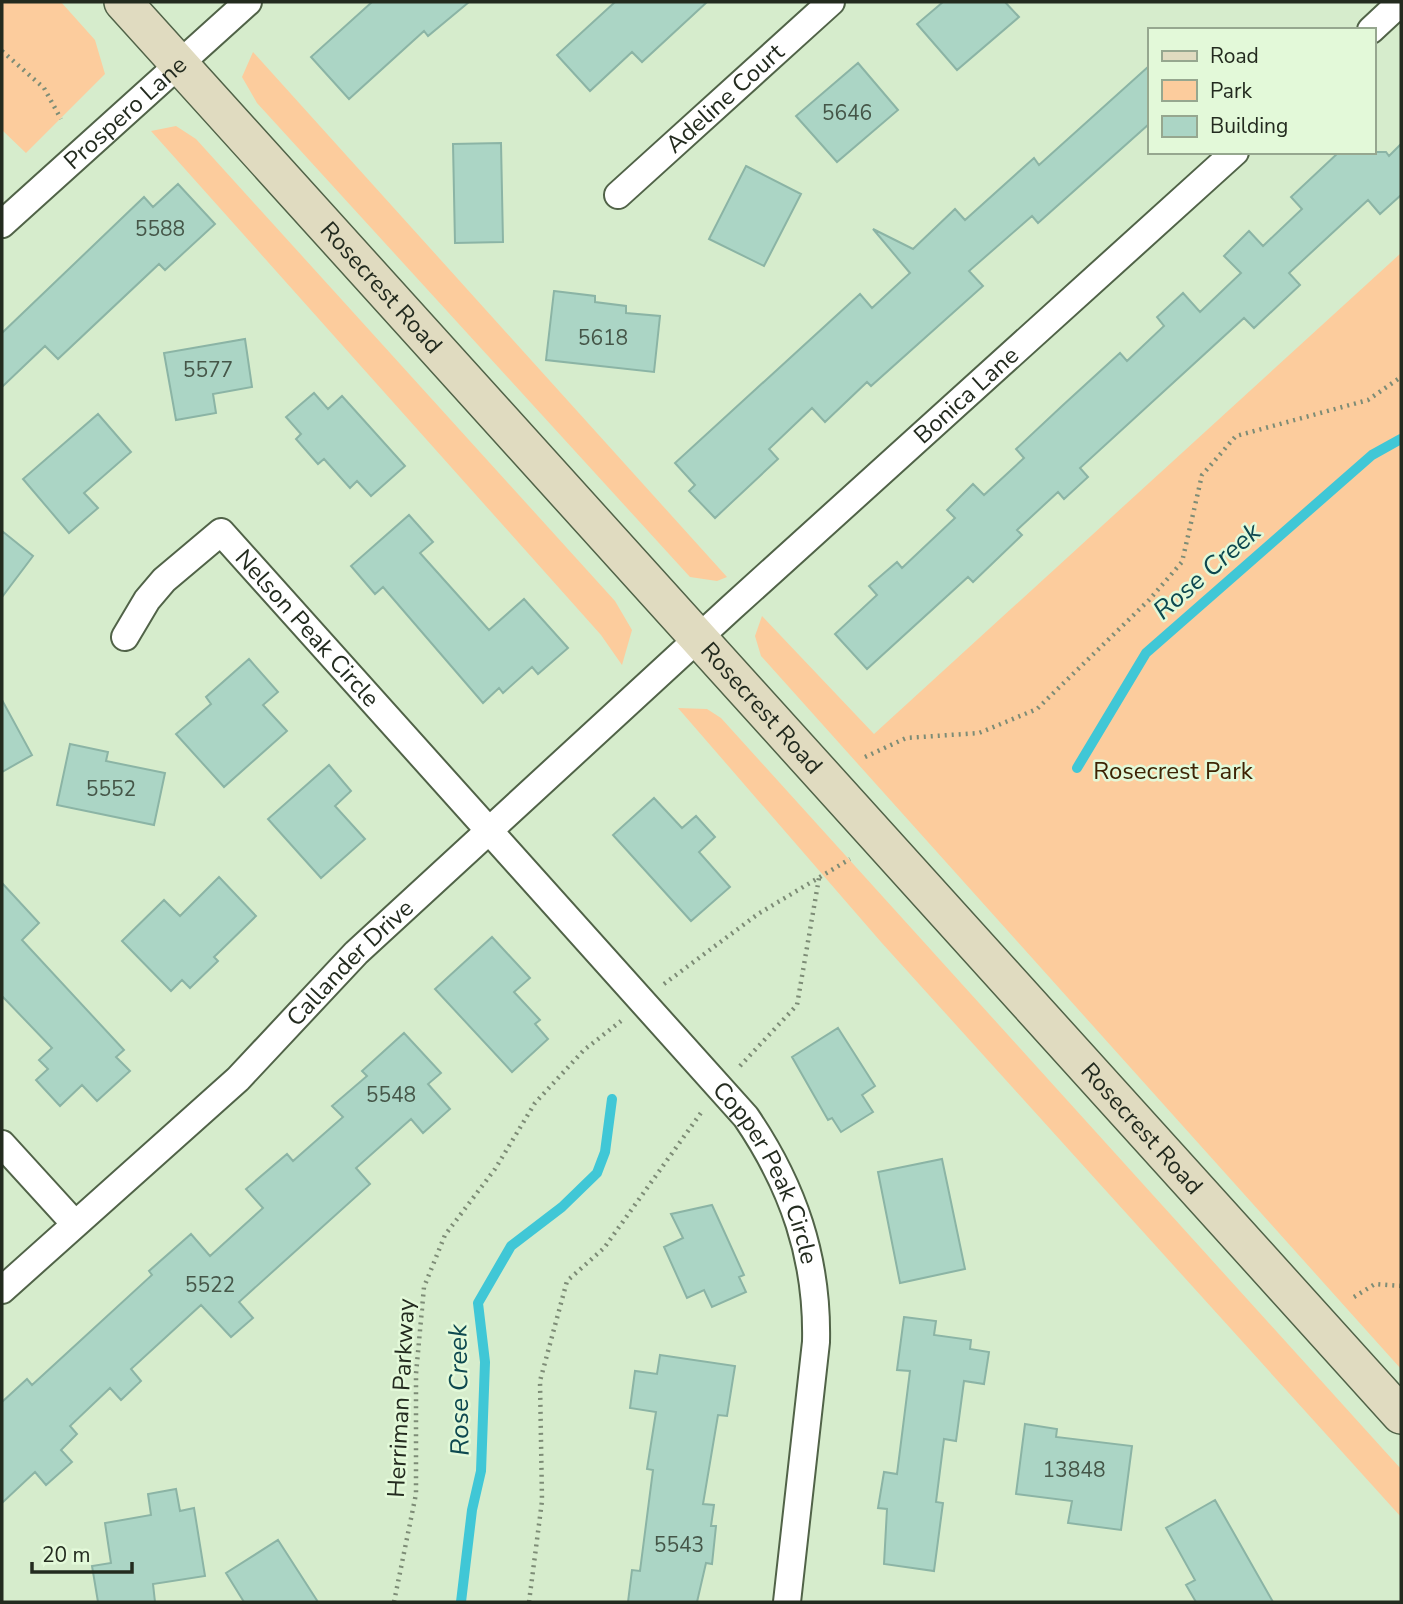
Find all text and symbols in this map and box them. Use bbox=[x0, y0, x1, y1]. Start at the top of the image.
legend bbox=[1148, 28, 1375, 154]
street label: Adeline Court bbox=[659, 36, 791, 160]
text: Road bbox=[1210, 42, 1259, 70]
street label: Prospero Lane bbox=[57, 49, 194, 177]
text: Park bbox=[1210, 77, 1252, 105]
house number: 5646 bbox=[822, 99, 872, 127]
text: Building bbox=[1210, 112, 1288, 140]
house number: 5588 bbox=[135, 215, 185, 243]
street label: Rosecrest Road bbox=[313, 215, 449, 360]
house number: 5618 bbox=[578, 324, 628, 352]
street label: Bonica Lane bbox=[907, 339, 1026, 451]
house number: 5577 bbox=[183, 356, 233, 384]
water label: Rose Creek bbox=[1146, 514, 1269, 627]
street label: Nelson Peak Circle bbox=[228, 542, 387, 714]
street label: Rosecrest Road bbox=[693, 635, 830, 781]
park label: Rosecrest Park bbox=[1093, 755, 1254, 787]
house number: 5552 bbox=[86, 775, 136, 803]
street label: Callander Drive bbox=[279, 892, 420, 1033]
street label: Rosecrest Road bbox=[1074, 1056, 1210, 1202]
street label: Copper Peak Circle bbox=[706, 1075, 825, 1267]
house number: 5548 bbox=[366, 1081, 416, 1109]
house number: 5522 bbox=[185, 1271, 235, 1299]
street label: Herriman Parkway bbox=[380, 1297, 422, 1498]
water label: Rose Creek bbox=[440, 1323, 478, 1456]
house number: 13848 bbox=[1043, 1456, 1106, 1484]
scale bar bbox=[32, 1530, 131, 1574]
house number: 5543 bbox=[654, 1531, 704, 1559]
text: 20 m bbox=[42, 1541, 91, 1569]

